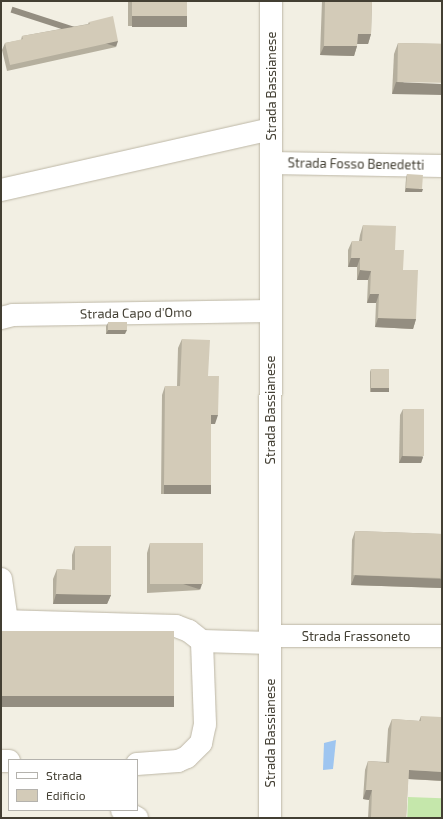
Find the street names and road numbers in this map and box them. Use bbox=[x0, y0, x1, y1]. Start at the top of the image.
street label: Strada Bassianese bbox=[263, 32, 279, 140]
street label: Strada Fosso Benedetti bbox=[287, 155, 425, 173]
street label: Strada Capo d'Omo bbox=[80, 304, 192, 322]
street label: Strada Bassianese bbox=[262, 356, 278, 464]
street label: Strada Frassoneto bbox=[302, 628, 410, 644]
street label: Strada Bassianese bbox=[262, 679, 278, 787]

